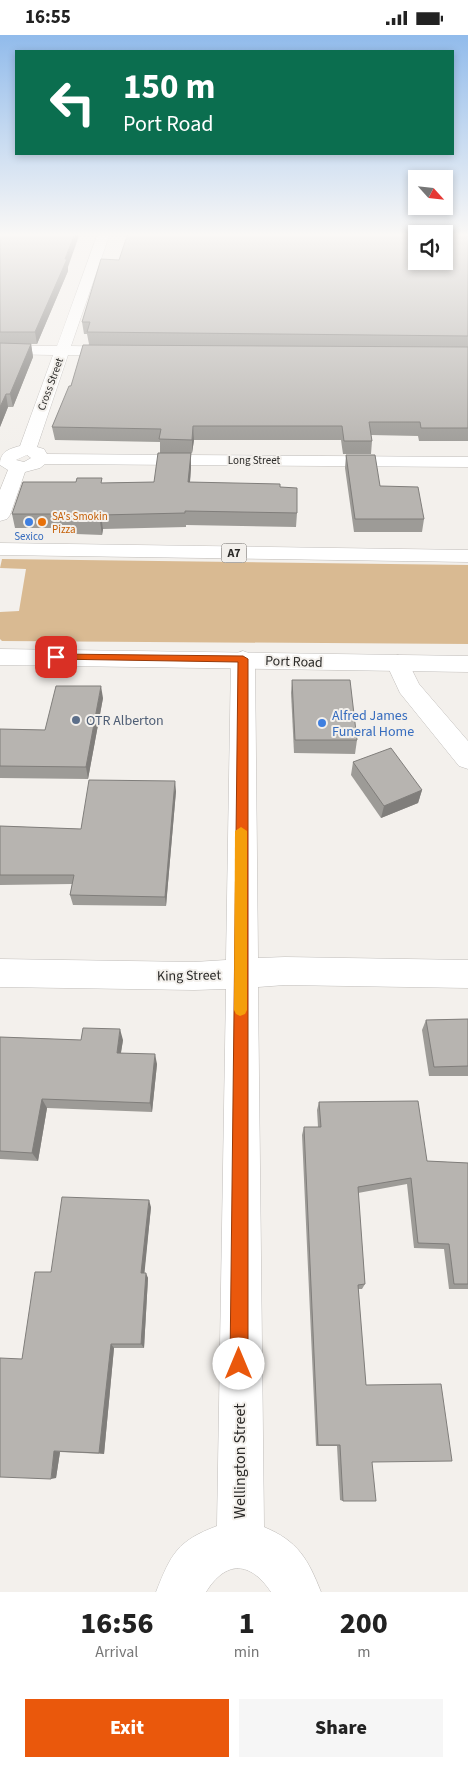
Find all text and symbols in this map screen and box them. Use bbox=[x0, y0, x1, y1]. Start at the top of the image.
text: 16:55 bbox=[25, 4, 71, 31]
text: 150 m bbox=[123, 62, 215, 112]
icon: left bbox=[40, 70, 105, 135]
text: Port Road bbox=[123, 108, 214, 140]
north arrow bbox=[408, 170, 452, 215]
map controls bbox=[408, 170, 453, 270]
button: sound bbox=[408, 225, 453, 270]
street label: Cross Street bbox=[34, 356, 67, 413]
street label: Long Street bbox=[228, 453, 281, 468]
place label: SA's Smokin Pizza bbox=[52, 509, 108, 537]
marker: Sexico bbox=[23, 516, 35, 528]
marker: SA's Smokin Pizza bbox=[36, 516, 48, 528]
place label: Sexico bbox=[14, 529, 44, 544]
road number: A7 bbox=[222, 543, 246, 563]
pin bbox=[35, 636, 77, 678]
icon: arrive bbox=[42, 643, 70, 671]
street label: Port Road bbox=[265, 651, 323, 673]
place label: Alfred James Funeral Home bbox=[332, 706, 414, 742]
place label: OTR Alberton bbox=[86, 711, 164, 731]
marker: OTR Alberton bbox=[70, 714, 82, 726]
marker: Alfred James Funeral Home bbox=[316, 717, 328, 729]
street label: King Street bbox=[157, 965, 222, 987]
position arrow bbox=[212, 1337, 264, 1389]
street label: Wellington Street bbox=[229, 1403, 251, 1519]
text: 16:56 bbox=[80, 1602, 154, 1645]
text: 1 bbox=[239, 1602, 255, 1645]
text: 200 bbox=[340, 1602, 388, 1645]
text: Arrival bbox=[95, 1641, 138, 1663]
text: min bbox=[234, 1641, 260, 1663]
text: m bbox=[357, 1641, 370, 1663]
button: Exit bbox=[25, 1699, 229, 1757]
button: Share bbox=[239, 1699, 443, 1757]

